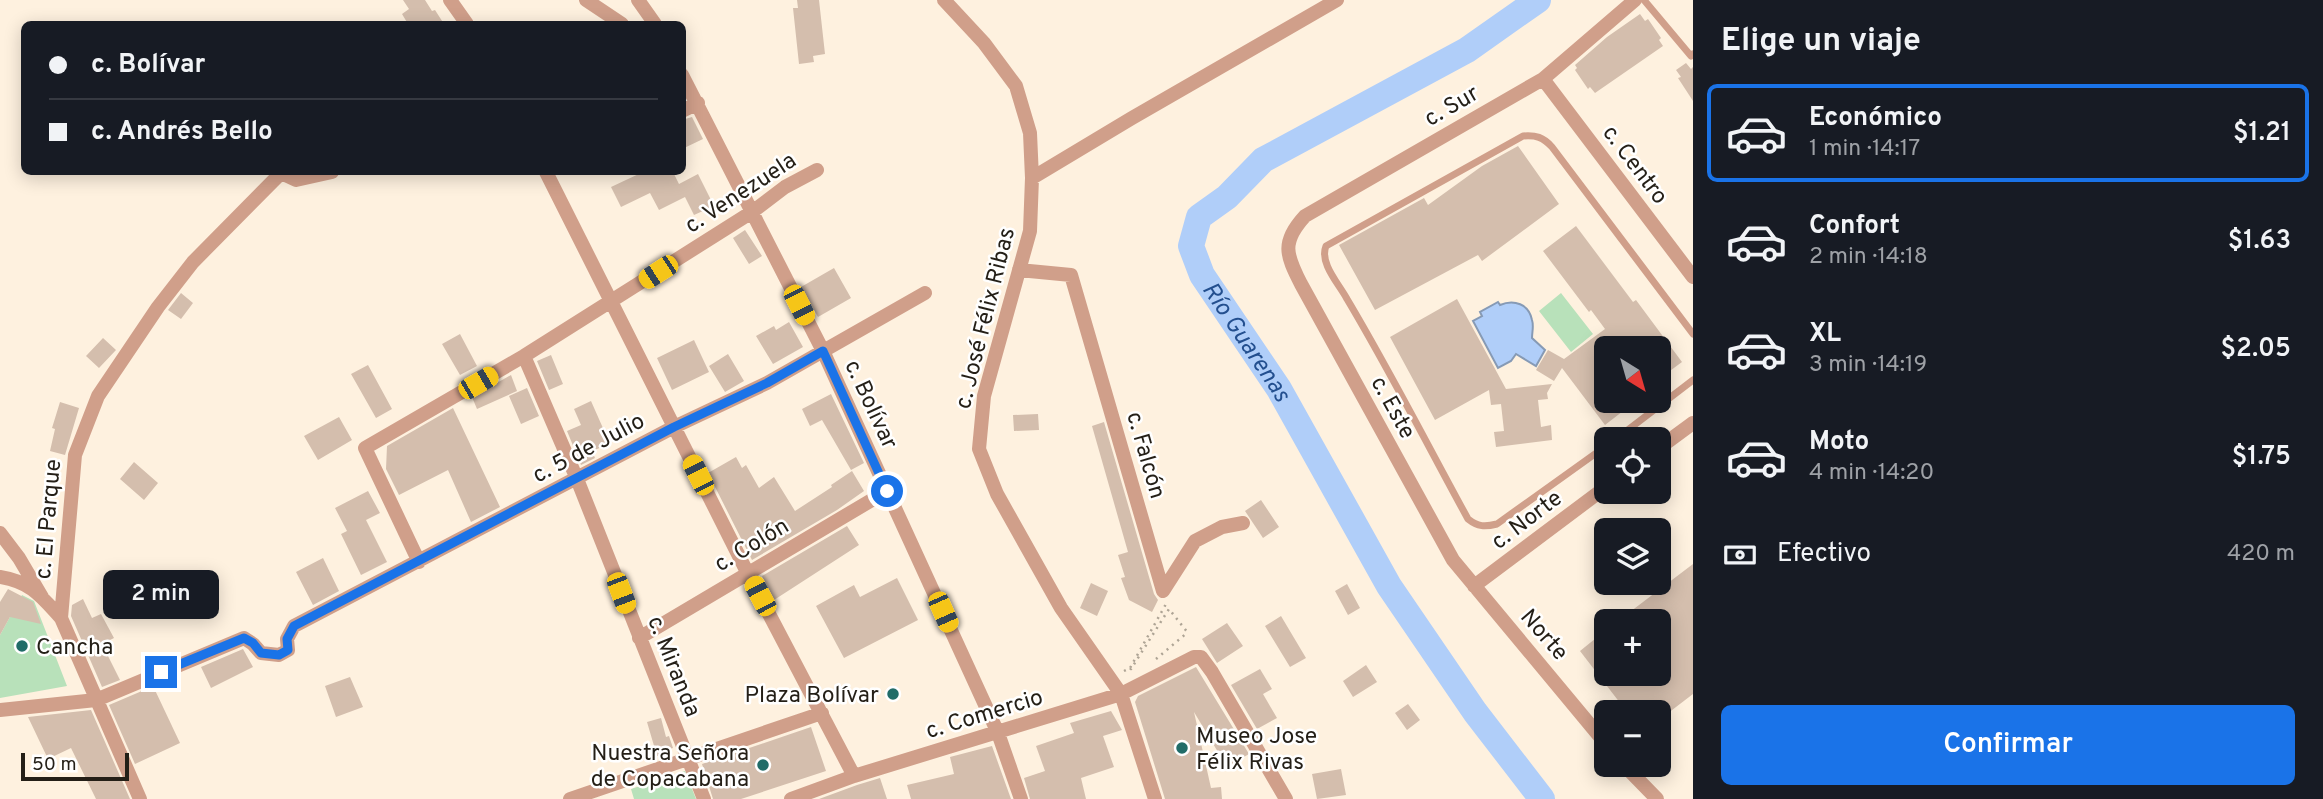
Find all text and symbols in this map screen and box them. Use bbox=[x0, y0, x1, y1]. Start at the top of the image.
text: Elige un viaje bbox=[1721, 22, 1921, 62]
text: c. Bolívar bbox=[91, 49, 205, 82]
street label: c. Sur bbox=[1420, 80, 1485, 134]
icon: car bbox=[1725, 102, 1788, 165]
text: Económico bbox=[1809, 102, 1942, 135]
text: c. Andrés Bello bbox=[91, 116, 273, 149]
text: $1.21 bbox=[2233, 117, 2291, 150]
street label: c. Centro bbox=[1595, 120, 1673, 211]
text: 1 min · 14:17 bbox=[1809, 135, 1920, 164]
street label: c. Venezuela bbox=[680, 147, 803, 241]
icon: car bbox=[1725, 210, 1788, 273]
text: Confort bbox=[1809, 210, 1900, 243]
street label: c. José Félix Ribas bbox=[950, 225, 1023, 412]
text: $1.63 bbox=[2228, 225, 2291, 258]
text: 2 min · 14:18 bbox=[1809, 243, 1928, 272]
car bbox=[635, 252, 682, 292]
water label: Río Guarenas bbox=[1194, 277, 1297, 409]
car bbox=[781, 282, 818, 328]
icon: car bbox=[1725, 318, 1788, 381]
text: XL bbox=[1809, 318, 1841, 351]
text: $2.05 bbox=[2220, 333, 2291, 366]
north arrow bbox=[1594, 336, 1671, 413]
map controls bbox=[1594, 336, 1671, 777]
text: 3 min · 14:19 bbox=[1809, 351, 1927, 380]
street label: c. Bolívar bbox=[836, 356, 903, 454]
car bbox=[455, 363, 502, 403]
street label: c. Este bbox=[1363, 372, 1421, 445]
street label: c. 5 de Julio bbox=[528, 408, 650, 491]
street label: c. Falcón bbox=[1118, 409, 1171, 503]
icon: car bbox=[1725, 426, 1788, 489]
text: Moto bbox=[1809, 426, 1869, 459]
button: locate bbox=[1594, 427, 1671, 504]
text: $1.75 bbox=[2232, 441, 2291, 474]
car bbox=[680, 452, 717, 498]
street label: c. El Parque bbox=[30, 458, 69, 581]
text: 4 min · 14:20 bbox=[1809, 459, 1934, 488]
route start bbox=[871, 475, 903, 507]
street label: c. Norte bbox=[1486, 485, 1569, 557]
street label: c. Colón bbox=[710, 513, 795, 580]
button: layers bbox=[1594, 518, 1671, 595]
icon: cash bbox=[1721, 536, 1759, 574]
text: Efectivo bbox=[1777, 538, 1871, 571]
text: 420 m bbox=[2227, 540, 2295, 569]
callout: 2 min bbox=[103, 570, 219, 620]
car bbox=[604, 570, 639, 616]
car bbox=[741, 573, 780, 619]
text: 2 min bbox=[131, 580, 191, 609]
car bbox=[925, 589, 962, 635]
street label: Norte bbox=[1513, 604, 1573, 667]
button: + bbox=[1594, 609, 1671, 686]
street label: c. Miranda bbox=[639, 612, 706, 722]
place label: Cancha bbox=[36, 634, 113, 663]
marker: Cancha bbox=[14, 638, 30, 654]
route end bbox=[145, 656, 177, 688]
place label: Plaza Bolívar bbox=[745, 682, 879, 711]
street label: c. Comercio bbox=[923, 684, 1047, 747]
marker: Plaza Bolívar bbox=[885, 686, 901, 702]
button: − bbox=[1594, 700, 1671, 777]
button: Confirmar bbox=[1721, 705, 2295, 785]
place label: Museo Jose Félix Rivas bbox=[1196, 723, 1317, 778]
place label: Nuestra Señora de Copacabana bbox=[591, 740, 749, 795]
marker: Museo Jose Félix Rivas bbox=[1174, 740, 1190, 756]
scale bar bbox=[21, 750, 130, 782]
text: 50 m bbox=[32, 753, 77, 777]
marker: Nuestra Señora de Copacabana bbox=[755, 757, 771, 773]

